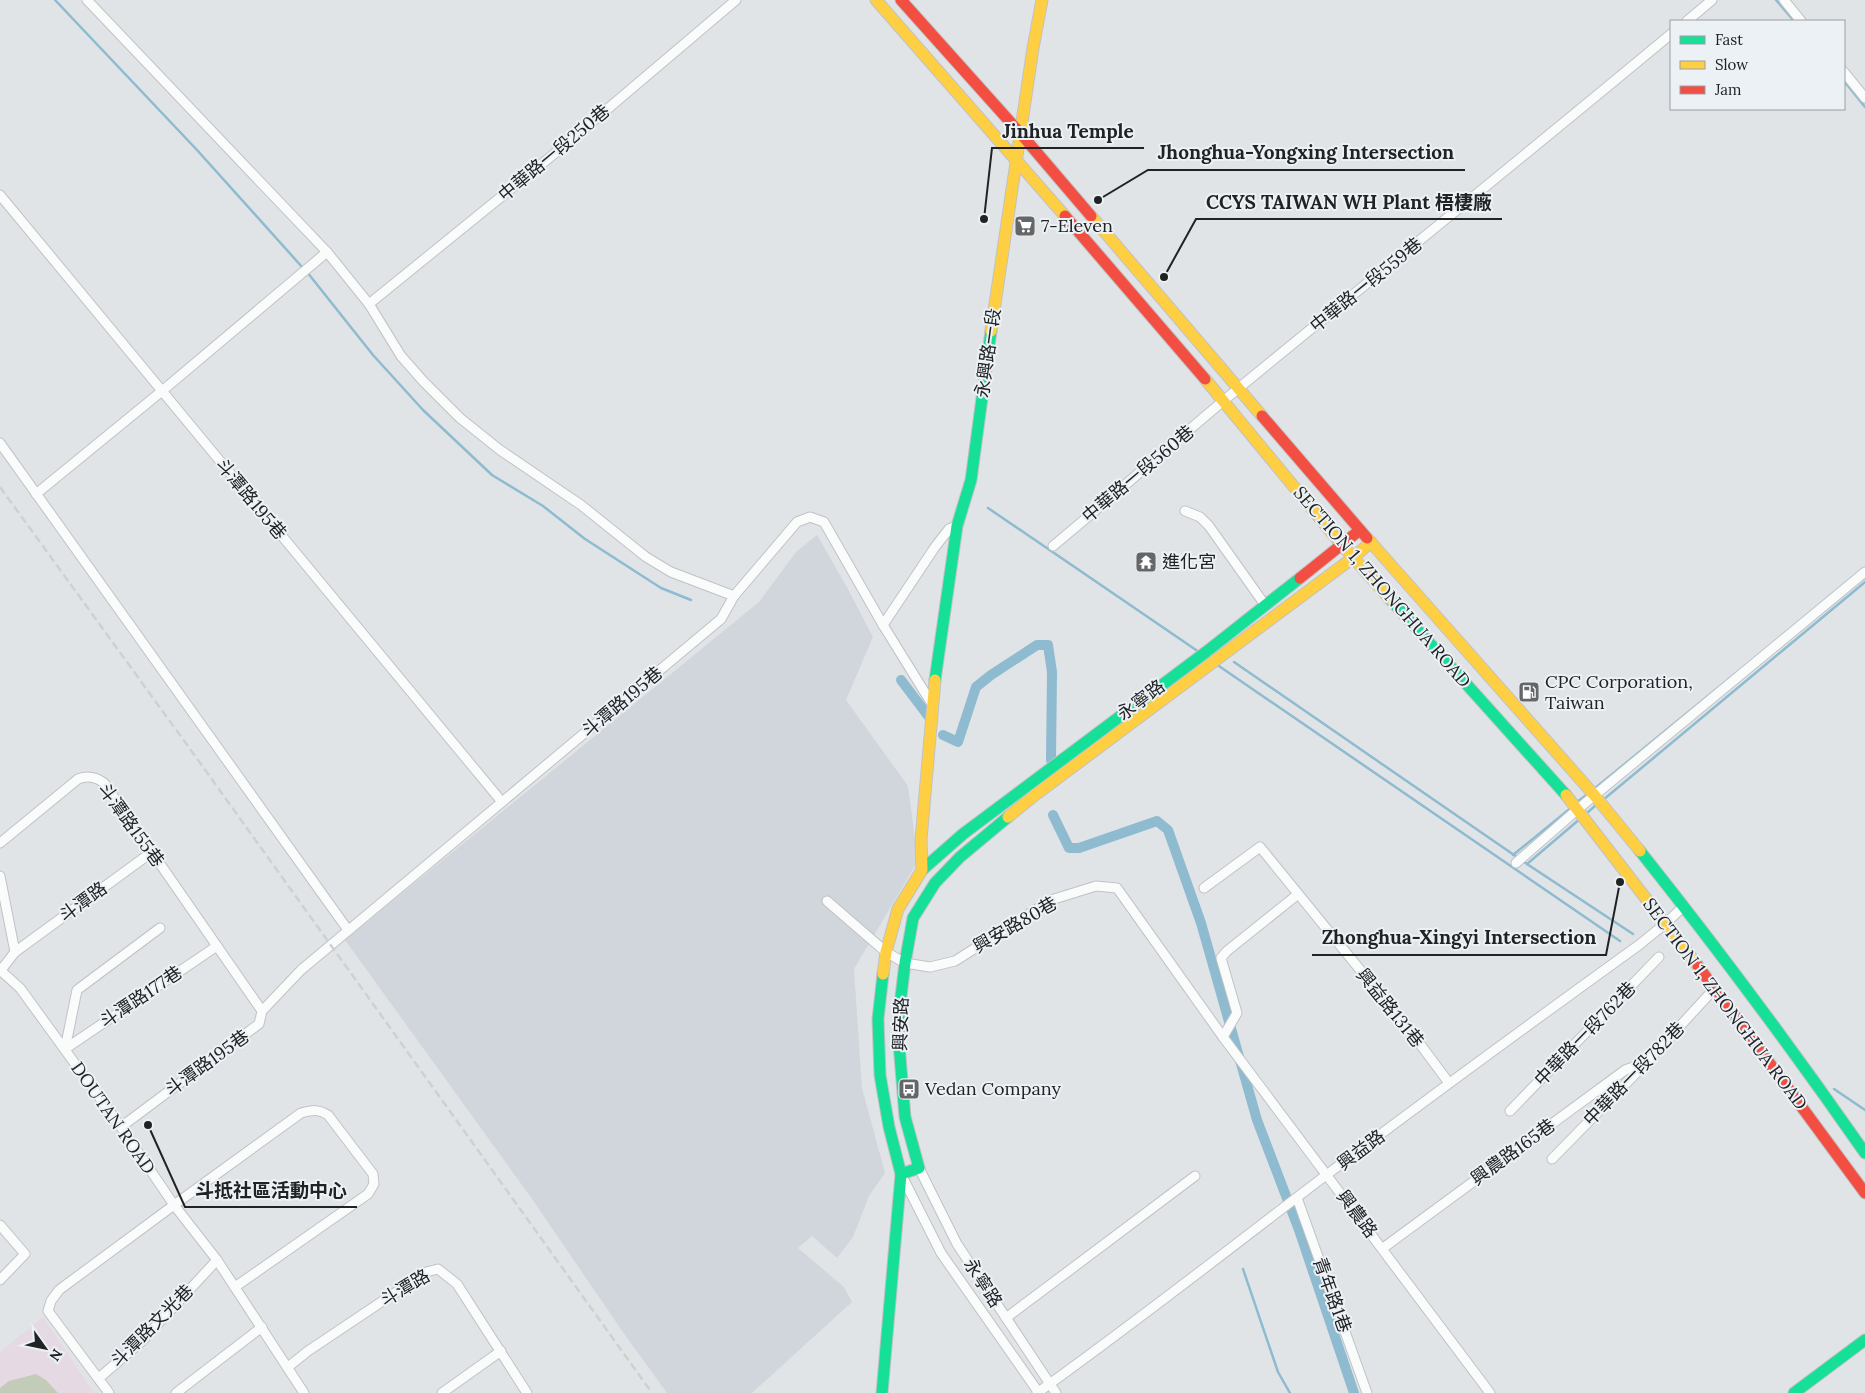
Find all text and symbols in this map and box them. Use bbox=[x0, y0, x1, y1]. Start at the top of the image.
legend bbox=[1670, 20, 1845, 110]
text: Fast bbox=[1715, 30, 1743, 49]
text: Slow bbox=[1715, 55, 1748, 74]
text: Jam bbox=[1714, 80, 1742, 99]
street label: 中華路一段250巷 bbox=[493, 99, 614, 206]
callout: Jinhua Temple bbox=[992, 114, 1144, 148]
text: Jinhua Temple bbox=[1002, 119, 1134, 143]
callout: Jhonghua-Yongxing Intersection bbox=[1148, 136, 1465, 170]
text: Jhonghua-Yongxing Intersection bbox=[1158, 140, 1454, 164]
callout: CCYS TAIWAN WH Plant 梧棲廠 bbox=[1196, 185, 1502, 219]
text: CCYS TAIWAN WH Plant 梧棲廠 bbox=[1206, 190, 1492, 214]
supermarket icon: 7-Eleven bbox=[1013, 214, 1037, 238]
place label: 7-Eleven bbox=[1041, 214, 1113, 237]
street label: 中華路一段559巷 bbox=[1305, 232, 1427, 337]
street label: 永興路一段 bbox=[970, 307, 1005, 399]
street label: 中華路一段560巷 bbox=[1077, 420, 1198, 527]
street label: 斗潭路195巷 bbox=[211, 453, 292, 544]
street label: SECTION 1, ZHONGHUA ROAD bbox=[1289, 481, 1476, 692]
temple icon: 進化宮 bbox=[1134, 550, 1158, 574]
place label: 進化宮 bbox=[1162, 550, 1216, 573]
street label: 斗潭路195巷 bbox=[576, 661, 667, 742]
place label: CPC Corporation, Taiwan bbox=[1545, 670, 1693, 714]
street label: 永寧路 bbox=[1112, 674, 1169, 725]
fuel station icon: CPC Corporation, Taiwan bbox=[1517, 680, 1541, 704]
street label: 斗潭路155巷 bbox=[93, 778, 170, 871]
street label: 斗潭路 bbox=[54, 876, 111, 927]
street label: 興安路80巷 bbox=[969, 891, 1061, 958]
street label: SECTION 1, ZHONGHUA ROAD bbox=[1638, 893, 1813, 1114]
callout: Zhonghua-Xingyi Intersection bbox=[1312, 921, 1606, 955]
text: Zhonghua-Xingyi Intersection bbox=[1322, 925, 1596, 949]
street label: 斗潭路177巷 bbox=[95, 960, 187, 1033]
street label: 興益路131巷 bbox=[1352, 963, 1429, 1052]
street label: 中華路一段762巷 bbox=[1529, 977, 1640, 1091]
street label: 興安路 bbox=[888, 997, 913, 1051]
street label: 中華路一段782巷 bbox=[1578, 1017, 1689, 1131]
street label: 斗潭路195巷 bbox=[160, 1024, 253, 1101]
street label: DOUTAN ROAD bbox=[66, 1057, 161, 1178]
bus stop icon: Vedan Company bbox=[897, 1077, 921, 1101]
place label: Vedan Company bbox=[924, 1077, 1061, 1100]
street label: 興農路165巷 bbox=[1466, 1113, 1559, 1190]
street label: 興益路 bbox=[1332, 1124, 1389, 1175]
callout: 斗抵社區活動中心 bbox=[185, 1173, 357, 1207]
text: 斗抵社區活動中心 bbox=[195, 1178, 347, 1202]
street label: 興農路 bbox=[1332, 1185, 1383, 1242]
street label: 永寧路 bbox=[959, 1254, 1008, 1312]
street label: 青年路1巷 bbox=[1308, 1254, 1357, 1336]
street label: 斗潭路 bbox=[376, 1264, 434, 1311]
street label: 斗潭路文光巷 bbox=[105, 1279, 198, 1372]
north arrow bbox=[20, 1323, 70, 1373]
text: N bbox=[45, 1346, 66, 1365]

